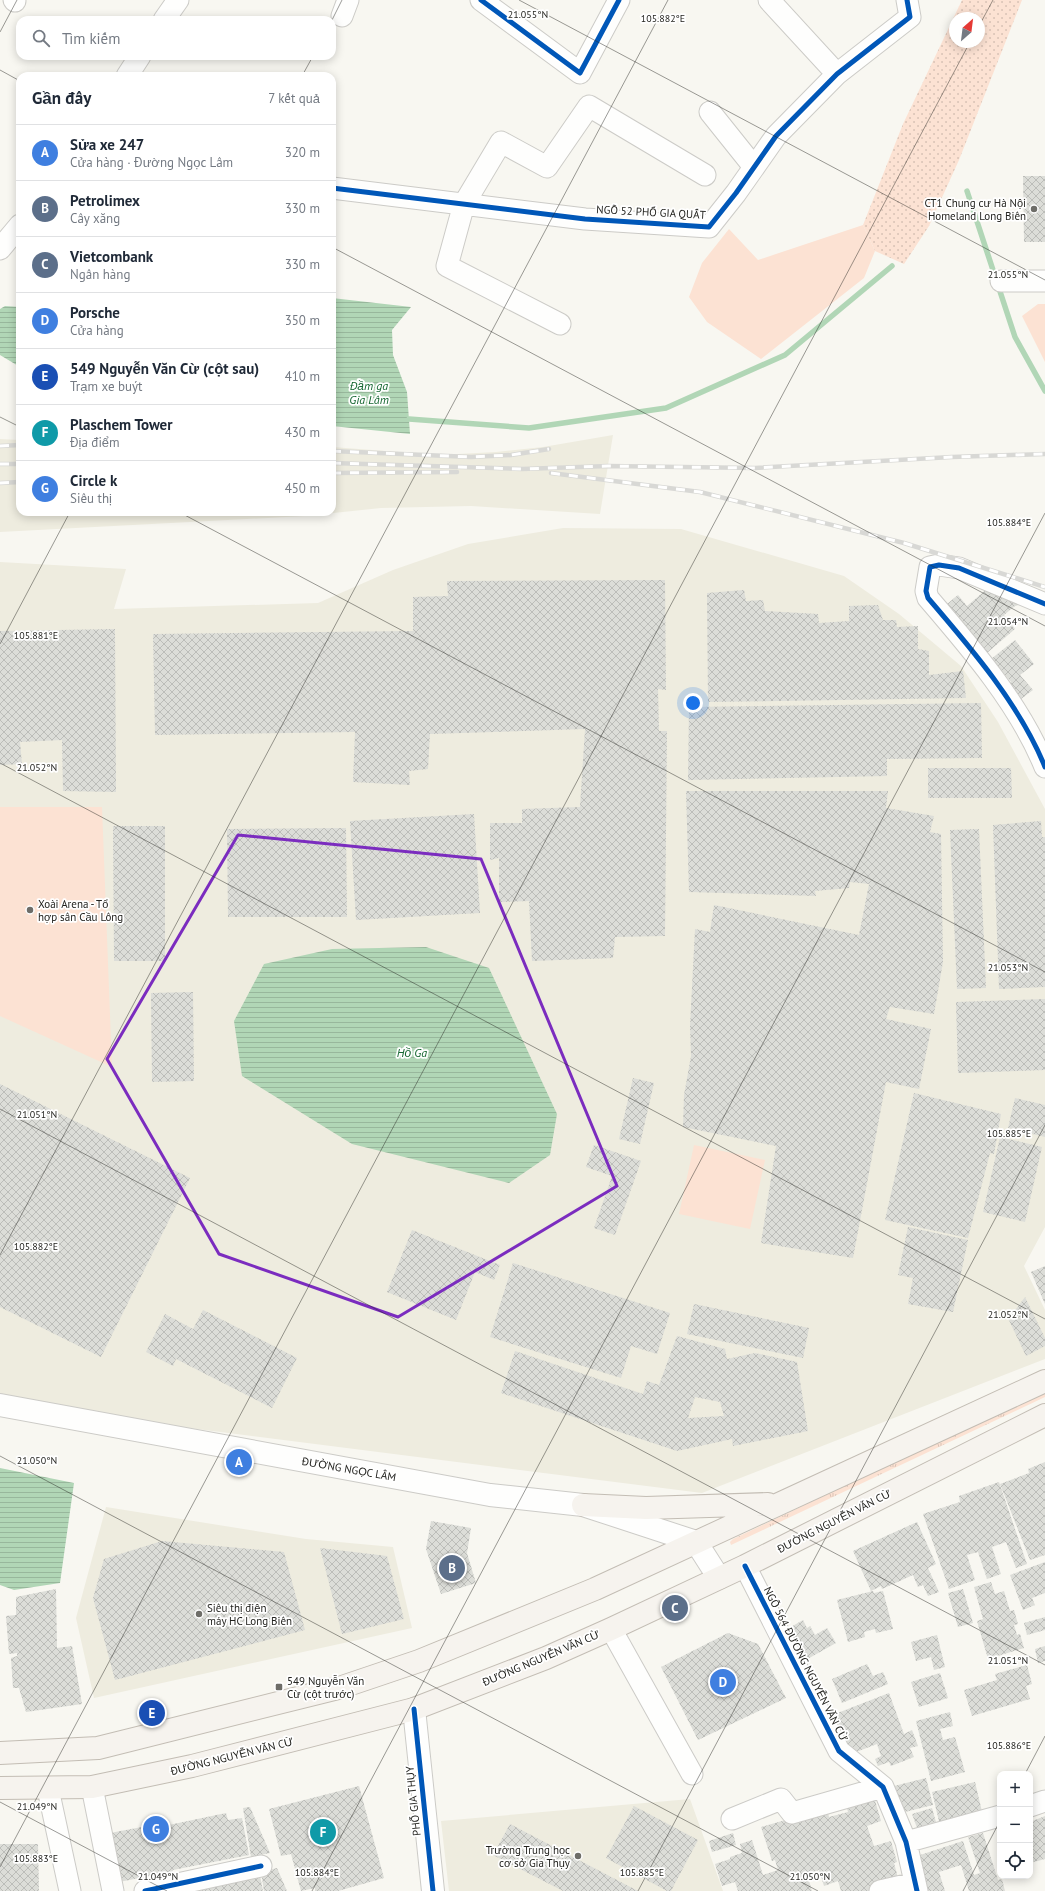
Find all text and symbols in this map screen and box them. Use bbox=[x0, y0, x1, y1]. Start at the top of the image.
text: 21.055°N bbox=[508, 8, 548, 21]
text: 105.882°E bbox=[641, 12, 685, 25]
north arrow bbox=[949, 12, 985, 48]
search box bbox=[16, 16, 336, 60]
icon: search bbox=[30, 27, 52, 49]
text: Tìm kiếm bbox=[62, 29, 120, 48]
text: Gần đây bbox=[32, 87, 91, 109]
text: 7 kết quả bbox=[268, 90, 320, 107]
text: Sửa xe 247 bbox=[70, 135, 144, 154]
text: A bbox=[41, 144, 49, 161]
text: 320 m bbox=[285, 144, 320, 161]
text: Cửa hàng · Đường Ngọc Lâm bbox=[70, 154, 233, 171]
text: Petrolimex bbox=[70, 191, 140, 210]
place label: CT1 Chung cư Hà Nội Homeland Long Biên bbox=[924, 196, 1026, 223]
text: B bbox=[41, 200, 49, 217]
text: 330 m bbox=[285, 200, 320, 217]
street label: NGÕ 52 PHỐ GIA QUẤT bbox=[596, 202, 706, 222]
marker: CT1 Chung cư Hà Nội Homeland Long Biên bbox=[1029, 204, 1039, 214]
text: Cây xăng bbox=[70, 210, 120, 227]
text: Vietcombank bbox=[70, 247, 153, 266]
text: C bbox=[41, 256, 49, 273]
text: 330 m bbox=[285, 256, 320, 273]
text: Ngân hàng bbox=[70, 266, 130, 283]
text: 21.055°N bbox=[988, 268, 1028, 281]
text: Porsche bbox=[70, 303, 120, 322]
text: D bbox=[41, 312, 49, 329]
text: 350 m bbox=[285, 312, 320, 329]
text: Cửa hàng bbox=[70, 322, 124, 339]
text: 549 Nguyễn Văn Cừ (cột sau) bbox=[70, 359, 259, 378]
text: E bbox=[42, 368, 48, 385]
text: 410 m bbox=[285, 368, 320, 385]
text: Trạm xe buýt bbox=[70, 378, 142, 395]
water label: Đầm ga Gia Lâm bbox=[349, 378, 389, 407]
text: Plaschem Tower bbox=[70, 415, 172, 434]
text: F bbox=[42, 424, 48, 441]
text: 430 m bbox=[285, 424, 320, 441]
text: Địa điểm bbox=[70, 434, 120, 451]
text: Circle k bbox=[70, 471, 117, 490]
text: G bbox=[41, 480, 49, 497]
text: 450 m bbox=[285, 480, 320, 497]
text: Siêu thị bbox=[70, 490, 112, 507]
text: 105.884°E bbox=[987, 516, 1031, 529]
text: 21.054°N bbox=[988, 615, 1028, 628]
text: 105.881°E bbox=[14, 629, 58, 642]
your location bbox=[683, 693, 703, 713]
text: 21.052°N bbox=[17, 761, 57, 774]
place label: Xoài Arena - Tổ hợp sân Cầu Lông bbox=[38, 897, 123, 924]
marker: Xoài Arena - Tổ hợp sân Cầu Lông bbox=[25, 905, 35, 915]
text: 21.053°N bbox=[988, 961, 1028, 974]
water label: Hồ Ga bbox=[397, 1045, 427, 1060]
text: 21.051°N bbox=[17, 1108, 57, 1121]
text: 105.885°E bbox=[987, 1127, 1031, 1140]
text: 105.882°E bbox=[14, 1240, 58, 1253]
text: 21.052°N bbox=[988, 1308, 1028, 1321]
pin: A bbox=[226, 1447, 252, 1477]
text: 21.050°N bbox=[17, 1454, 57, 1467]
street label: ĐƯỜNG NGỌC LÂM bbox=[300, 1454, 397, 1484]
street label: ĐƯỜNG NGUYỄN VĂN CỪ bbox=[774, 1486, 893, 1556]
pin: B bbox=[439, 1553, 465, 1583]
street label: NGÕ 564 ĐƯỜNG NGUYỄN VĂN CỪ bbox=[761, 1584, 851, 1744]
pin: C bbox=[662, 1593, 688, 1623]
place label: Siêu thị điện máy HC Long Biên bbox=[207, 1601, 292, 1628]
marker: Siêu thị điện máy HC Long Biên bbox=[194, 1609, 204, 1619]
street label: ĐƯỜNG NGUYỄN VĂN CỪ bbox=[479, 1627, 602, 1689]
text: 21.051°N bbox=[988, 1654, 1028, 1667]
pin: D bbox=[710, 1667, 736, 1697]
place label: 549 Nguyễn Văn Cừ (cột trước) bbox=[287, 1674, 364, 1701]
marker: 549 Nguyễn Văn Cừ (cột trước) bbox=[274, 1682, 284, 1692]
pin: E bbox=[139, 1698, 165, 1728]
street label: ĐƯỜNG NGUYỄN VĂN CỪ bbox=[168, 1734, 295, 1778]
text: 105.886°E bbox=[987, 1739, 1031, 1752]
street label: PHỐ GIA THỤY bbox=[402, 1765, 424, 1837]
map controls bbox=[997, 1771, 1033, 1879]
button: + bbox=[997, 1771, 1033, 1807]
text: 21.049°N bbox=[17, 1800, 57, 1813]
button: − bbox=[997, 1807, 1033, 1843]
pin: G bbox=[143, 1814, 169, 1844]
pin: F bbox=[310, 1817, 336, 1847]
place label: Trường Trung học cơ sở Gia Thụy bbox=[486, 1843, 571, 1870]
button: locate bbox=[997, 1843, 1033, 1879]
marker: Trường Trung học cơ sở Gia Thụy bbox=[573, 1851, 583, 1861]
text: 105.883°E bbox=[14, 1852, 58, 1865]
text: 105.884°E bbox=[295, 1866, 339, 1879]
text: 105.885°E bbox=[620, 1866, 664, 1879]
text: 21.049°N bbox=[138, 1870, 178, 1883]
text: 21.050°N bbox=[790, 1870, 830, 1883]

